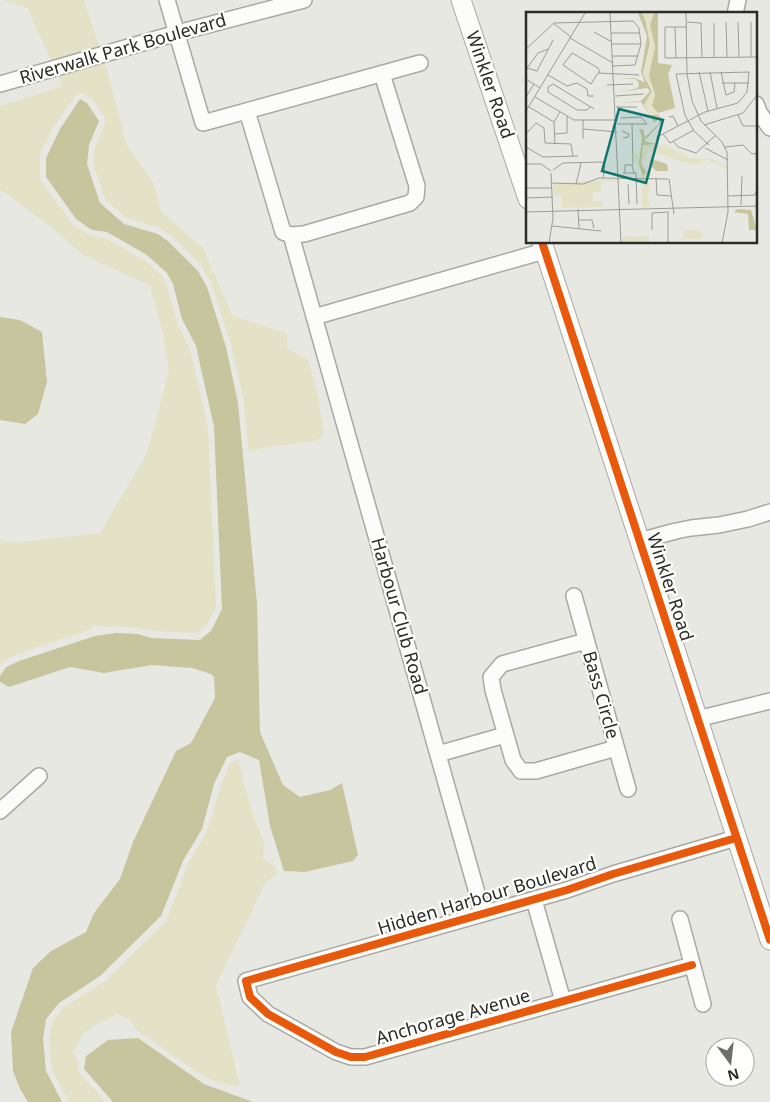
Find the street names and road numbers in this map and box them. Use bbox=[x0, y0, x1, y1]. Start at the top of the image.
street label: Riverwalk Park Boulevard bbox=[17, 7, 229, 89]
street label: Winkler Road bbox=[461, 28, 521, 142]
street label: Winkler Road bbox=[642, 530, 700, 644]
street label: Harbour Club Road bbox=[366, 534, 434, 697]
street label: Bass Circle bbox=[578, 648, 626, 741]
street label: Hidden Harbour Boulevard bbox=[374, 850, 599, 940]
street label: Anchorage Avenue bbox=[373, 983, 533, 1050]

